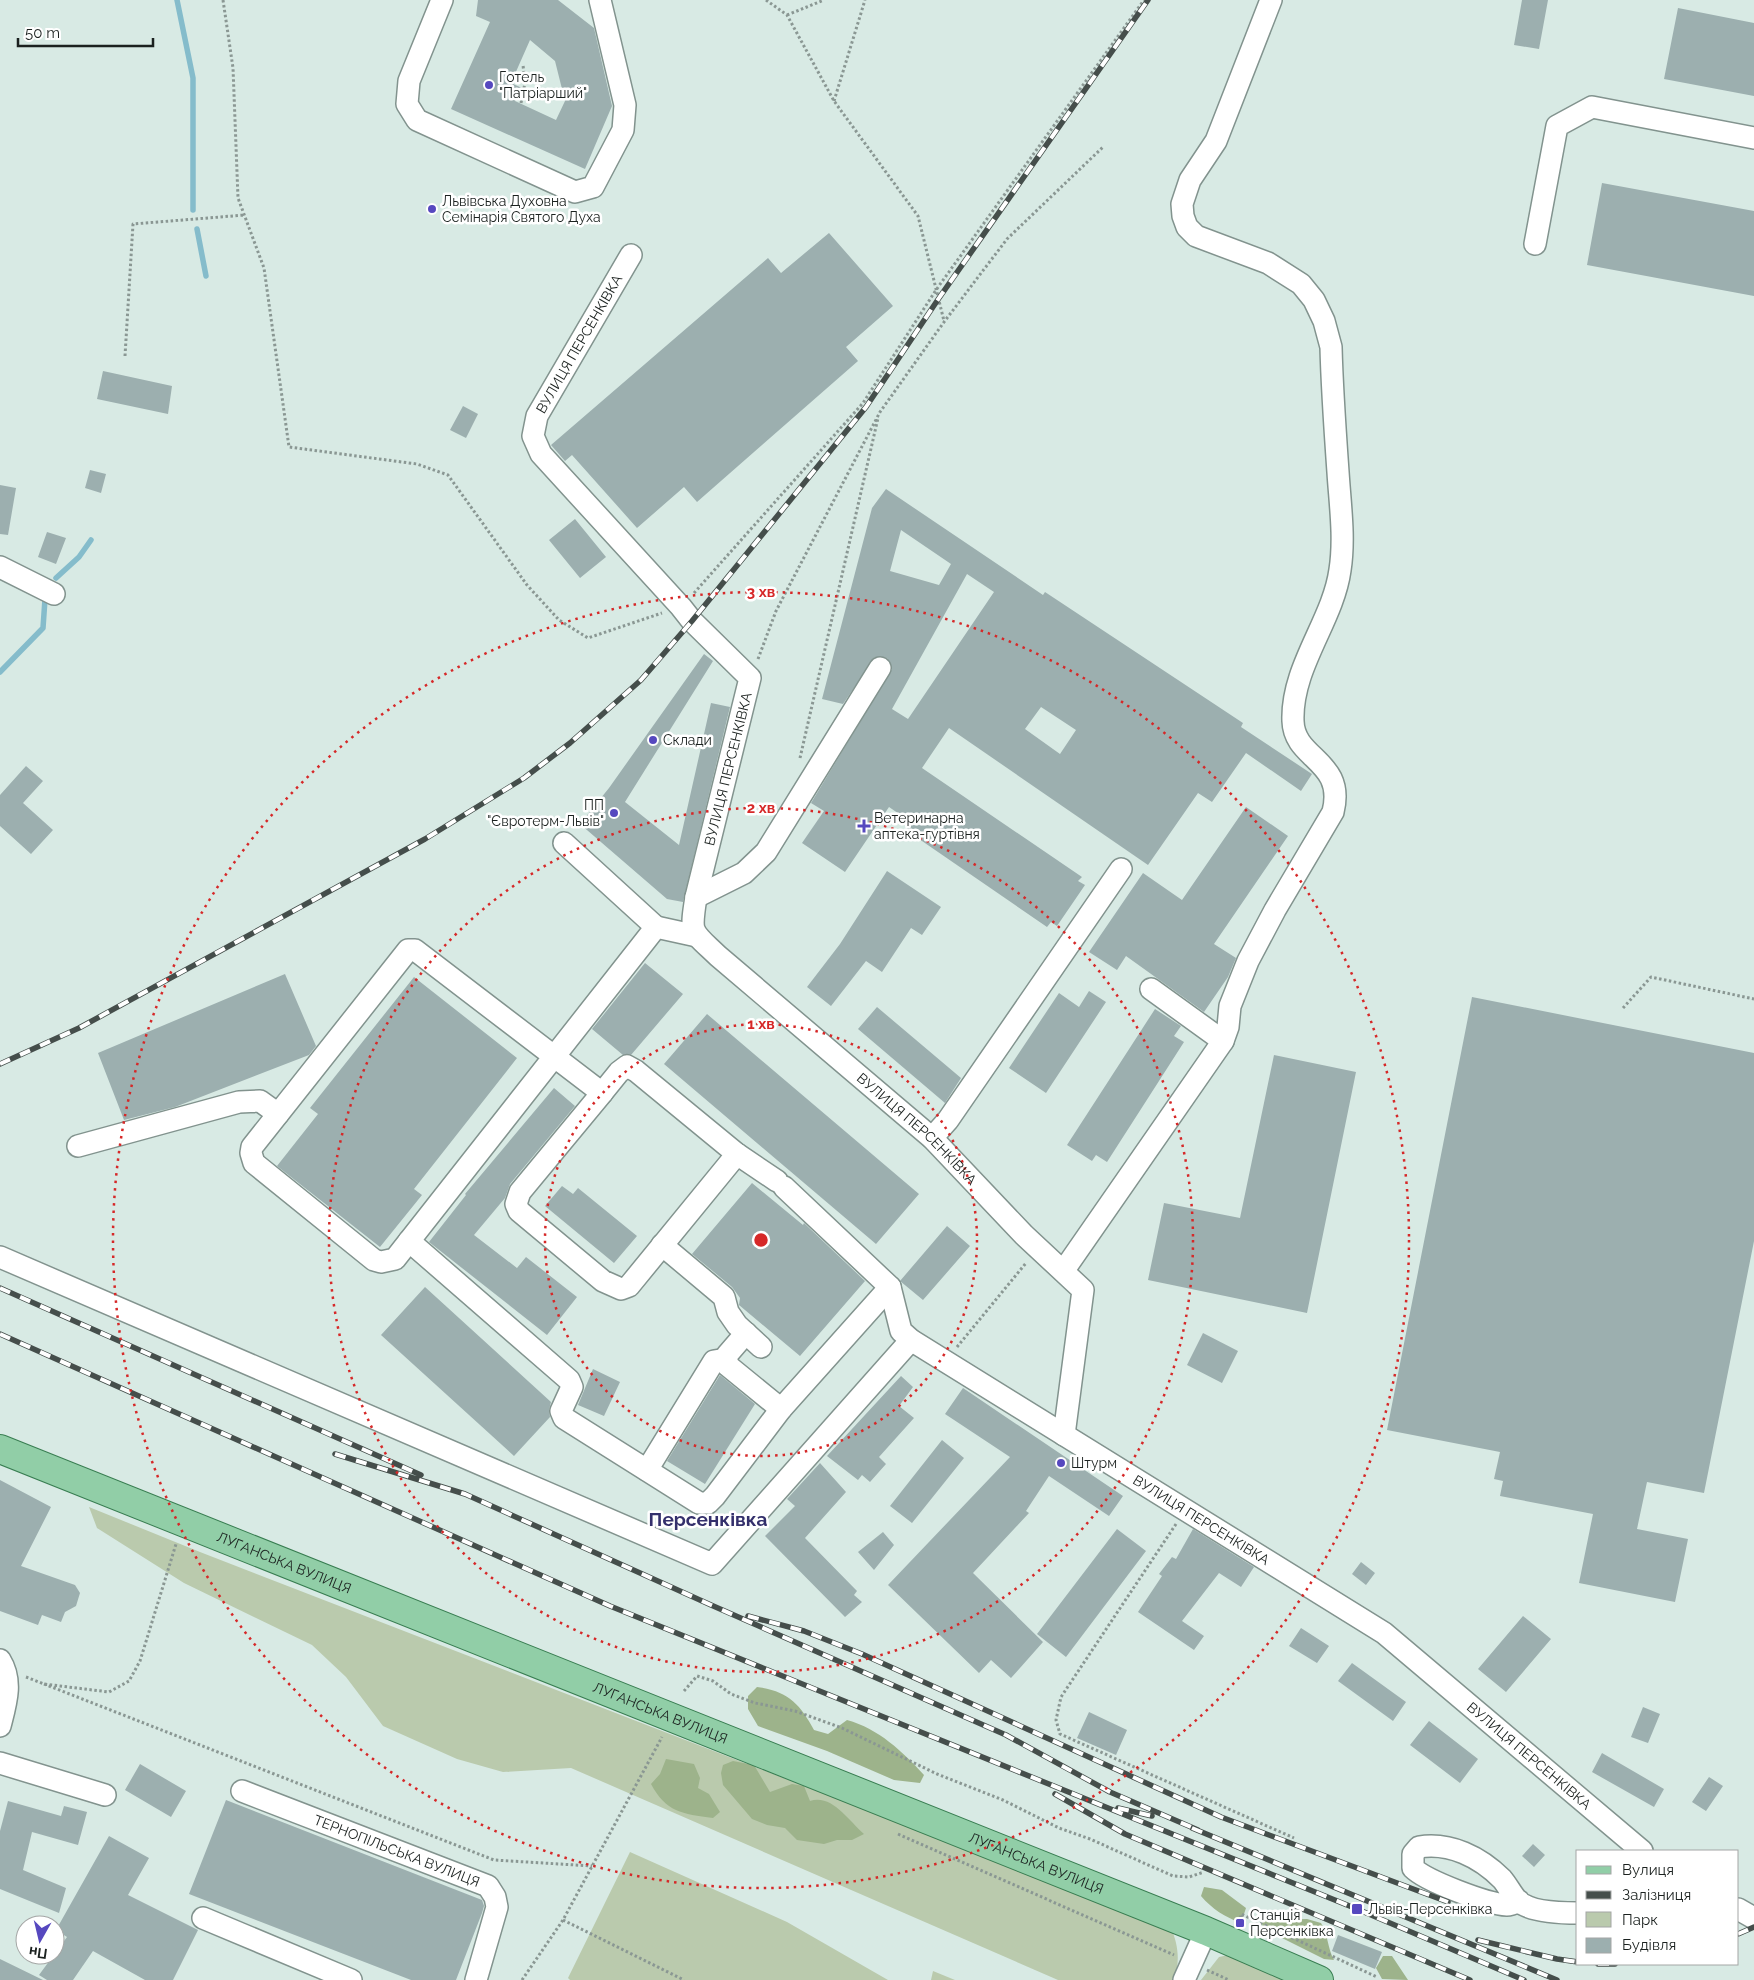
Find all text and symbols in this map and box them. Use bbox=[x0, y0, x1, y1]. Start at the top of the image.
scale bar bbox=[18, 15, 152, 47]
text: 50 m bbox=[25, 24, 60, 42]
place label: Готель "Патріарший" bbox=[499, 69, 587, 101]
marker: Готель "Патріарший" bbox=[483, 79, 495, 91]
place label: Львівська Духовна Семінарія Святого Духа bbox=[442, 193, 601, 225]
marker: Львівська Духовна Семінарія Святого Духа bbox=[426, 203, 438, 215]
street label: ВУЛИЦЯ ПЕРСЕНКІВКА bbox=[533, 271, 625, 416]
text: 3 хв bbox=[747, 583, 775, 601]
street label: ВУЛИЦЯ ПЕРСЕНКІВКА bbox=[701, 690, 755, 847]
place label: Склади bbox=[663, 732, 712, 748]
marker: Склади bbox=[647, 734, 659, 746]
place label: ПП "Євротерм-Львів" bbox=[487, 797, 604, 829]
text: 2 хв bbox=[747, 799, 775, 817]
marker: ПП "Євротерм-Львів" bbox=[608, 807, 620, 819]
place label: Ветеринарна аптека-гуртівня bbox=[874, 810, 980, 842]
marker: Ветеринарна аптека-гуртівня bbox=[858, 820, 870, 832]
text: 1 хв bbox=[747, 1015, 775, 1033]
street label: ВУЛИЦЯ ПЕРСЕНКІВКА bbox=[854, 1070, 980, 1188]
centre of rings bbox=[752, 1231, 770, 1249]
place label: Штурм bbox=[1071, 1455, 1117, 1471]
marker: Штурм bbox=[1055, 1457, 1067, 1469]
street label: ВУЛИЦЯ ПЕРСЕНКІВКА bbox=[1130, 1472, 1273, 1568]
district label: Персенківка bbox=[649, 1508, 767, 1530]
street label: ЛУГАНСЬКА ВУЛИЦЯ bbox=[215, 1529, 354, 1597]
street label: ЛУГАНСЬКА ВУЛИЦЯ bbox=[591, 1679, 730, 1747]
street label: ВУЛИЦЯ ПЕРСЕНКІВКА bbox=[1464, 1699, 1595, 1813]
street label: ТЕРНОПІЛЬСЬКА ВУЛИЦЯ bbox=[312, 1812, 482, 1890]
street label: ЛУГАНСЬКА ВУЛИЦЯ bbox=[967, 1829, 1106, 1897]
legend bbox=[1576, 1850, 1739, 1965]
text: Вулиця bbox=[1622, 1861, 1674, 1879]
text: Залізниця bbox=[1622, 1886, 1691, 1904]
place label: Львів-Персенківка bbox=[1368, 1901, 1493, 1917]
marker: Львів-Персенківка bbox=[1350, 1902, 1364, 1916]
place label: Станція Персенківка bbox=[1250, 1907, 1334, 1939]
text: Парк bbox=[1622, 1911, 1658, 1929]
north arrow bbox=[15, 1915, 65, 1965]
marker: Станція Персенківка bbox=[1234, 1917, 1246, 1929]
text: Будівля bbox=[1622, 1936, 1676, 1954]
text: Пн bbox=[28, 1944, 49, 1962]

